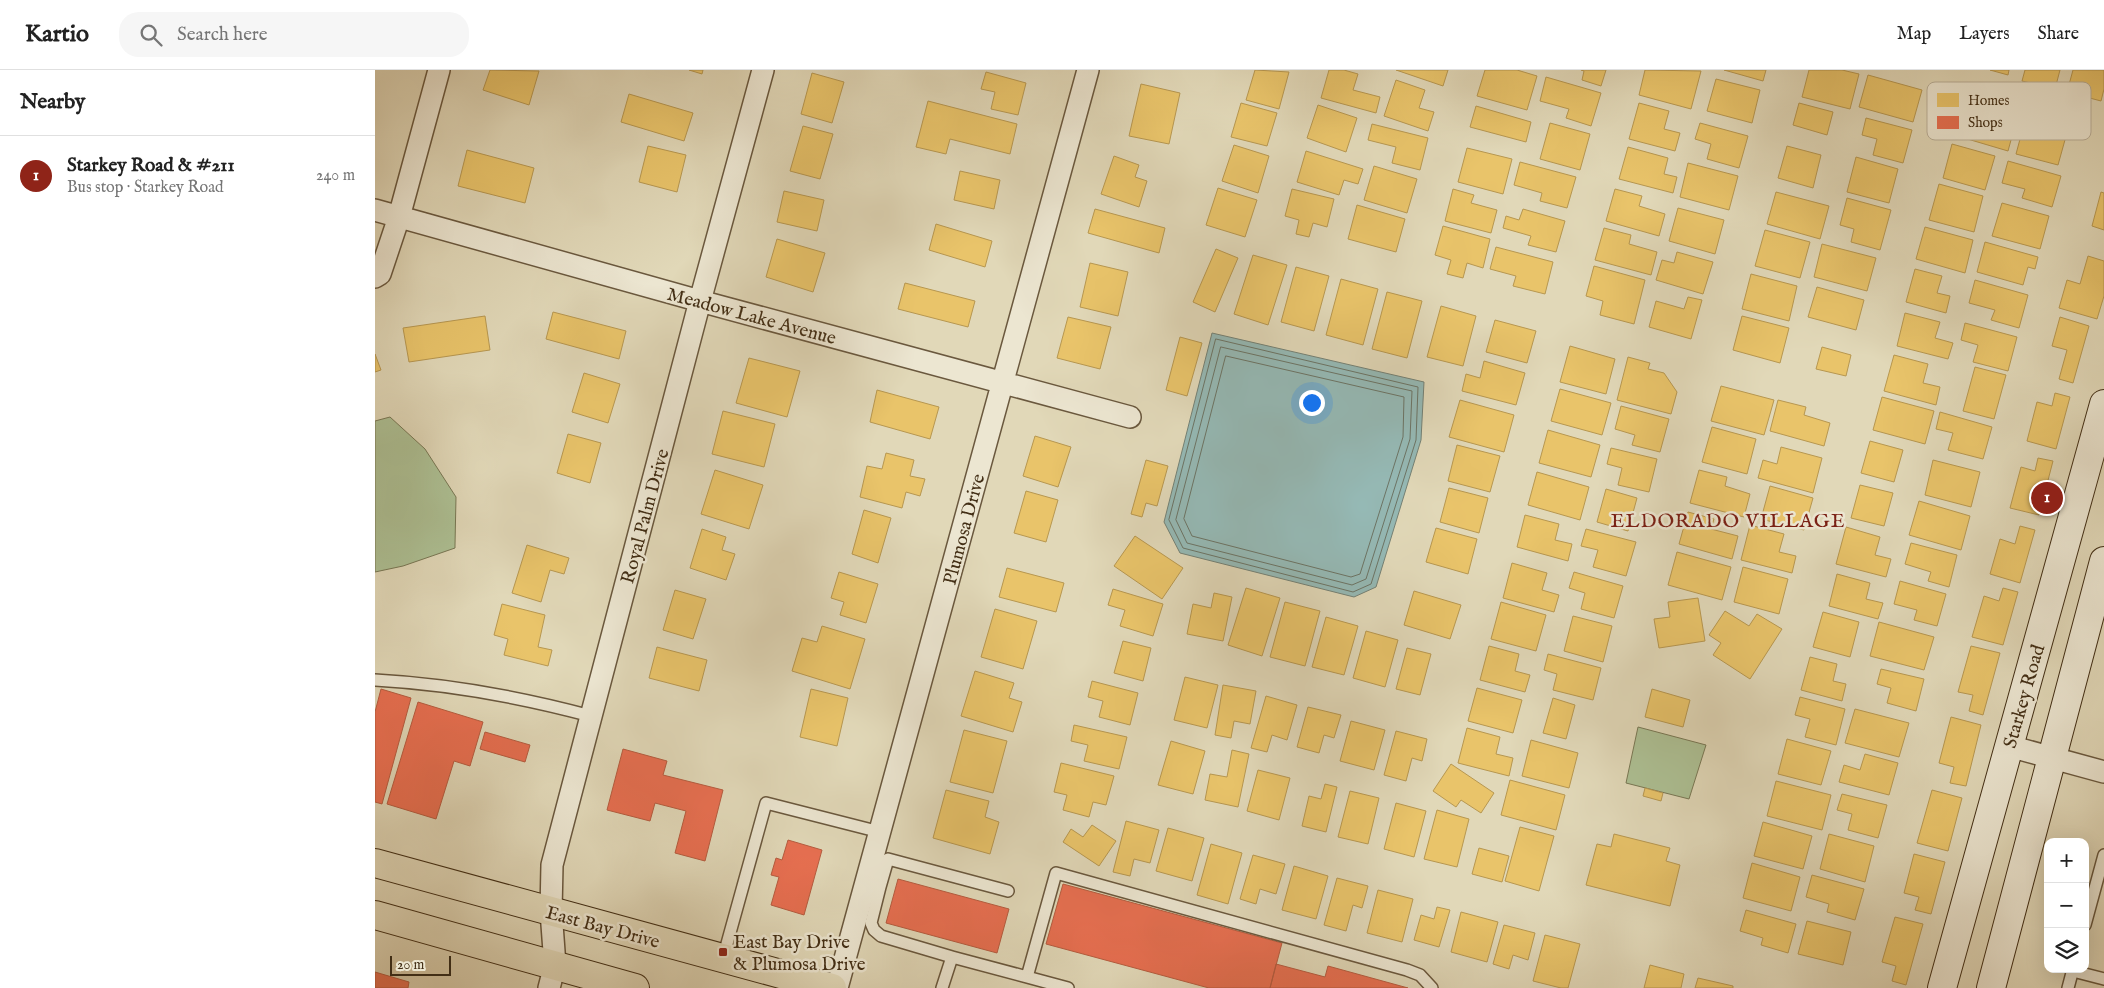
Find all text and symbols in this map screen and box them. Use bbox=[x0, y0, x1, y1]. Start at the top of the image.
search box bbox=[119, 12, 469, 57]
text: Kartio bbox=[25, 19, 89, 50]
icon: search bbox=[137, 21, 165, 49]
text: Search here bbox=[177, 23, 268, 47]
text: Map bbox=[1897, 23, 1931, 46]
text: Layers bbox=[1959, 23, 2010, 46]
text: Share bbox=[2038, 23, 2079, 46]
legend bbox=[1927, 82, 2091, 140]
text: Nearby bbox=[20, 89, 85, 116]
text: Homes bbox=[1968, 92, 2010, 110]
text: Shops bbox=[1968, 114, 2003, 132]
text: Starkey Road & #211 bbox=[67, 154, 234, 178]
text: 1 bbox=[33, 166, 39, 186]
text: 240 m bbox=[316, 166, 355, 186]
text: Bus stop · Starkey Road bbox=[67, 178, 224, 198]
street label: Meadow Lake Avenue bbox=[664, 283, 839, 351]
your location bbox=[1299, 390, 1325, 416]
street label: Royal Palm Drive bbox=[616, 446, 676, 587]
street label: Plumosa Drive bbox=[939, 471, 991, 588]
pin: 1 bbox=[2031, 479, 2063, 517]
district label: ELDORADO VILLAGE bbox=[1610, 509, 1846, 534]
street label: Starkey Road bbox=[1999, 641, 2051, 751]
map controls bbox=[2044, 838, 2089, 973]
button: + bbox=[2044, 838, 2089, 883]
button: − bbox=[2044, 883, 2089, 928]
street label: East Bay Drive bbox=[543, 901, 662, 955]
button: layers bbox=[2044, 928, 2089, 973]
place label: East Bay Drive & Plumosa Drive bbox=[733, 931, 866, 977]
marker: East Bay Drive & Plumosa Drive bbox=[717, 946, 729, 958]
scale bar bbox=[390, 953, 451, 976]
text: 20 m bbox=[397, 956, 424, 974]

